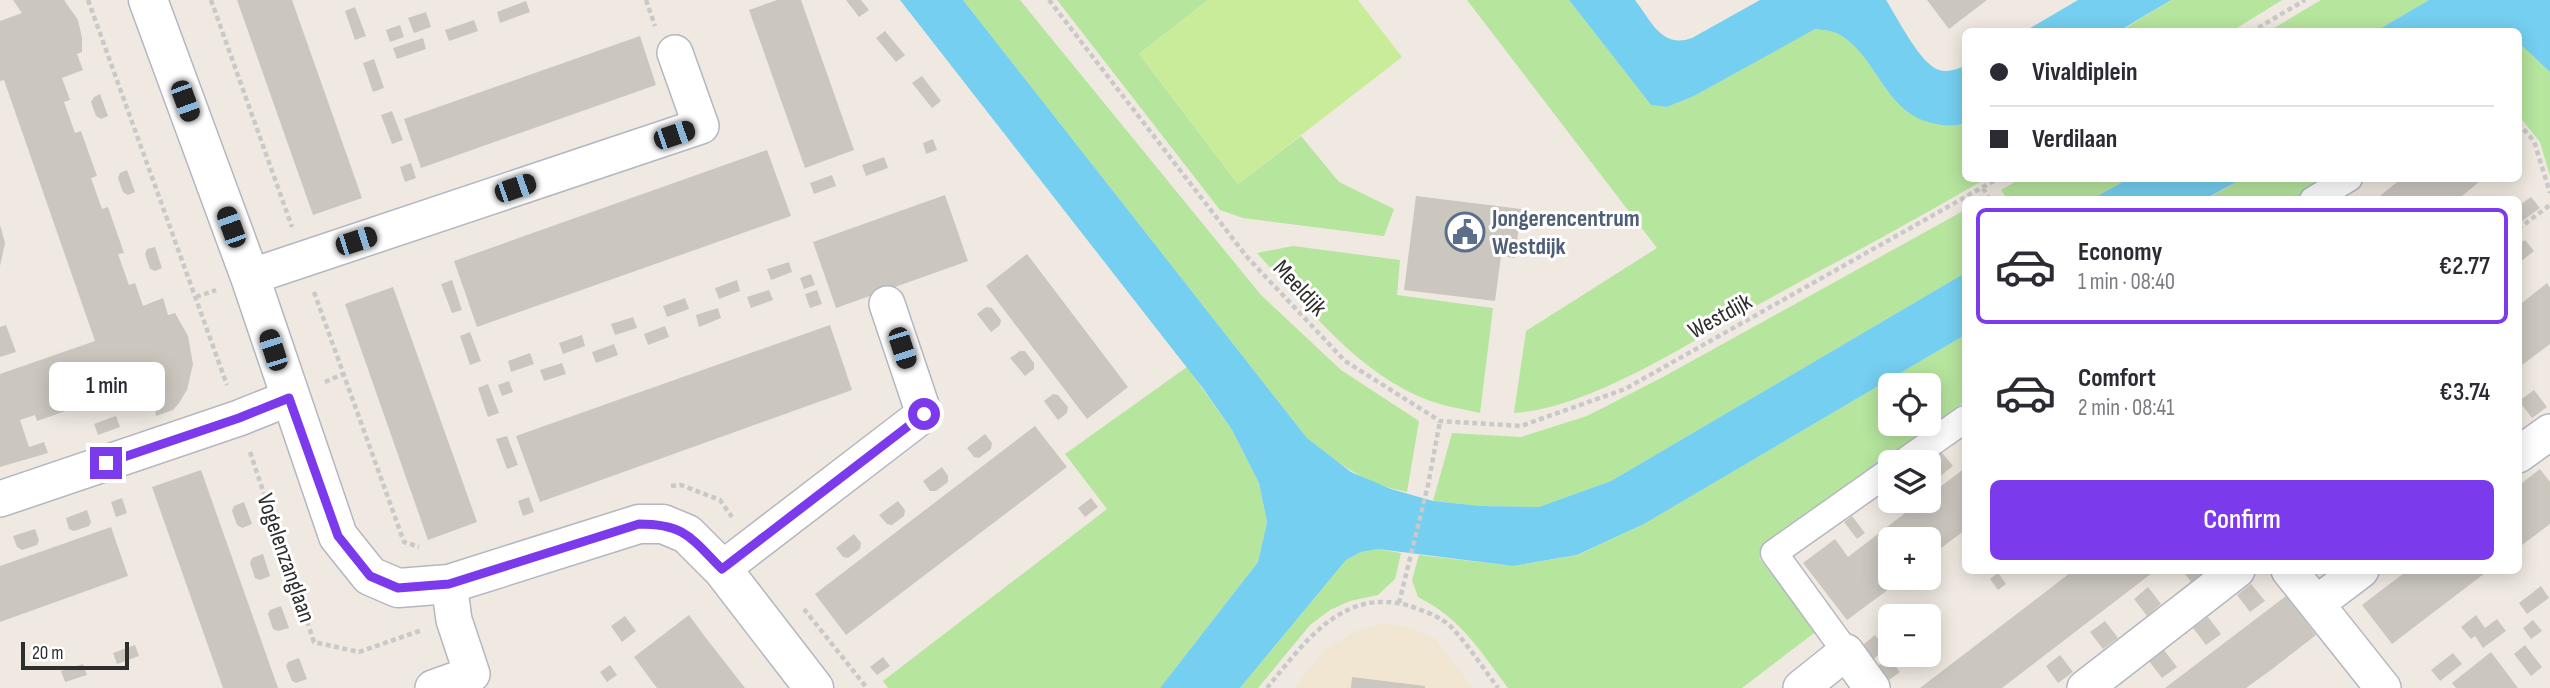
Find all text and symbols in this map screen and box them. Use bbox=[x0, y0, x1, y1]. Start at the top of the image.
text: Vivaldiplein bbox=[2032, 57, 2138, 88]
car bbox=[168, 78, 203, 124]
car bbox=[651, 118, 698, 152]
text: Verdilaan bbox=[2032, 124, 2117, 155]
car bbox=[492, 171, 539, 205]
car bbox=[214, 204, 249, 250]
place label: Jongerencentrum Westdijk bbox=[1491, 204, 1640, 261]
public building icon: Jongerencentrum Westdijk bbox=[1444, 211, 1486, 253]
car bbox=[333, 225, 380, 257]
icon: car bbox=[1994, 235, 2057, 298]
text: Economy bbox=[2078, 237, 2162, 268]
text: €2.77 bbox=[2439, 251, 2490, 282]
street label: Meeldijk bbox=[1267, 254, 1333, 322]
text: 1 min · 08:40 bbox=[2078, 268, 2175, 296]
street label: Westdijk bbox=[1683, 287, 1757, 345]
car bbox=[886, 325, 919, 371]
car bbox=[257, 327, 290, 373]
icon: car bbox=[1994, 361, 2057, 424]
callout: 1 min bbox=[48, 362, 164, 410]
text: Comfort bbox=[2078, 363, 2156, 394]
text: 1 min bbox=[86, 372, 128, 400]
map controls bbox=[1878, 373, 1941, 667]
button: locate bbox=[1878, 373, 1941, 436]
text: €3.74 bbox=[2439, 377, 2490, 408]
text: 2 min · 08:41 bbox=[2078, 394, 2174, 422]
route start bbox=[908, 398, 940, 430]
route end bbox=[90, 447, 122, 479]
button: layers bbox=[1878, 450, 1941, 513]
button: Confirm bbox=[1990, 480, 2494, 560]
street label: Vogelenzanglaan bbox=[250, 490, 322, 626]
button: + bbox=[1878, 527, 1941, 590]
button: − bbox=[1878, 604, 1941, 667]
scale bar bbox=[21, 639, 130, 671]
text: 20 m bbox=[32, 642, 64, 665]

